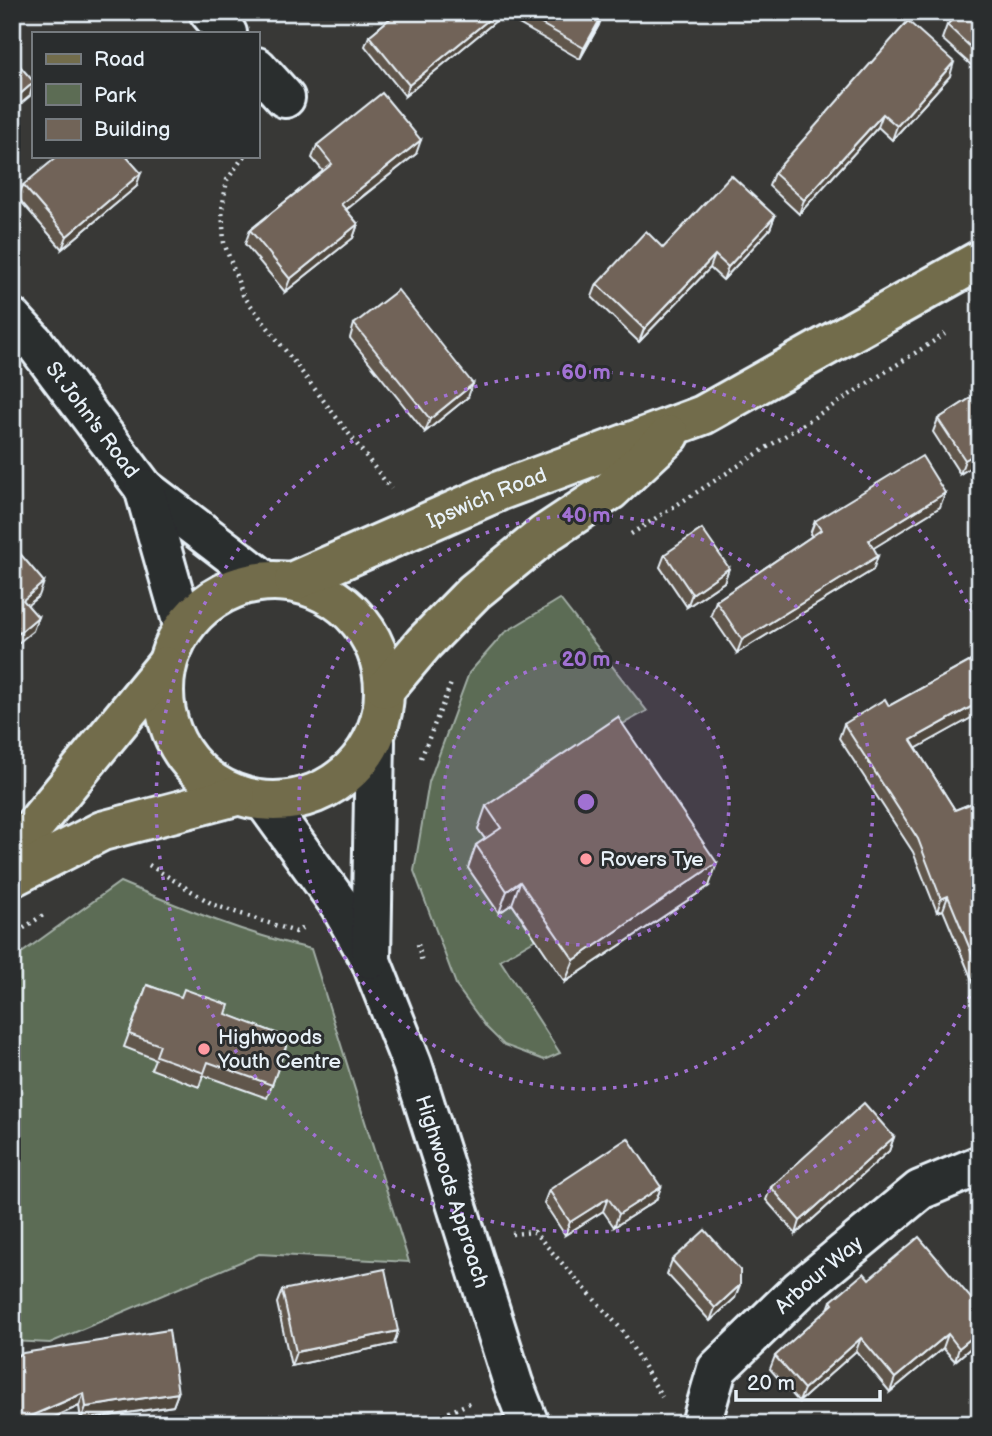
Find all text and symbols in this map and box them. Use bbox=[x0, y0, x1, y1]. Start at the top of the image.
legend bbox=[32, 32, 259, 158]
text: Road bbox=[94, 47, 145, 72]
text: Park bbox=[94, 83, 137, 108]
text: Building bbox=[94, 117, 170, 142]
street label: St John's Road bbox=[41, 357, 145, 483]
text: 60 m bbox=[561, 360, 611, 385]
street label: Ipswich Road bbox=[423, 462, 550, 534]
text: 40 m bbox=[561, 503, 611, 528]
text: 20 m bbox=[562, 647, 610, 672]
centre of rings bbox=[574, 790, 598, 814]
place label: Rovers Tye bbox=[600, 847, 704, 872]
marker: Rovers Tye bbox=[578, 851, 594, 867]
place label: Highwoods Youth Centre bbox=[217, 1025, 341, 1074]
marker: Highwoods Youth Centre bbox=[196, 1041, 212, 1057]
street label: Highwoods Approach bbox=[410, 1092, 495, 1291]
street label: Arbour Way bbox=[770, 1230, 868, 1319]
scale bar bbox=[736, 1359, 880, 1403]
text: 20 m bbox=[747, 1371, 795, 1396]

